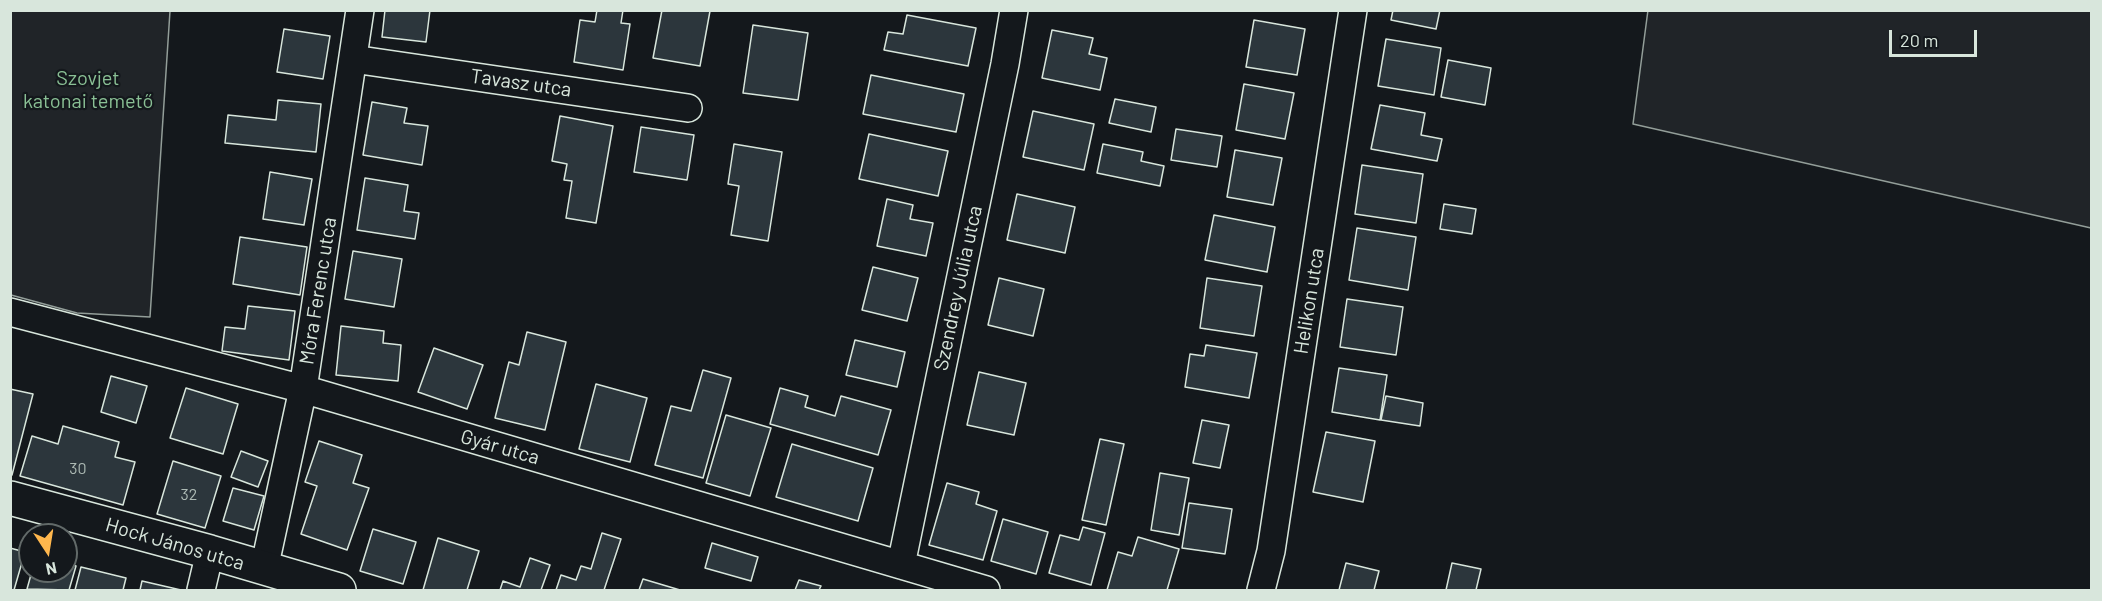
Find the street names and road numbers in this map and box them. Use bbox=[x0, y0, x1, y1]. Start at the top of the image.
street label: Tavasz utca bbox=[469, 64, 573, 102]
street label: Szendrey Júlia utca bbox=[929, 203, 987, 373]
street label: Móra Ferenc utca bbox=[295, 216, 341, 366]
street label: Helikon utca bbox=[1289, 246, 1329, 356]
street label: Gyár utca bbox=[458, 424, 542, 470]
street label: Hock János utca bbox=[103, 513, 247, 575]

